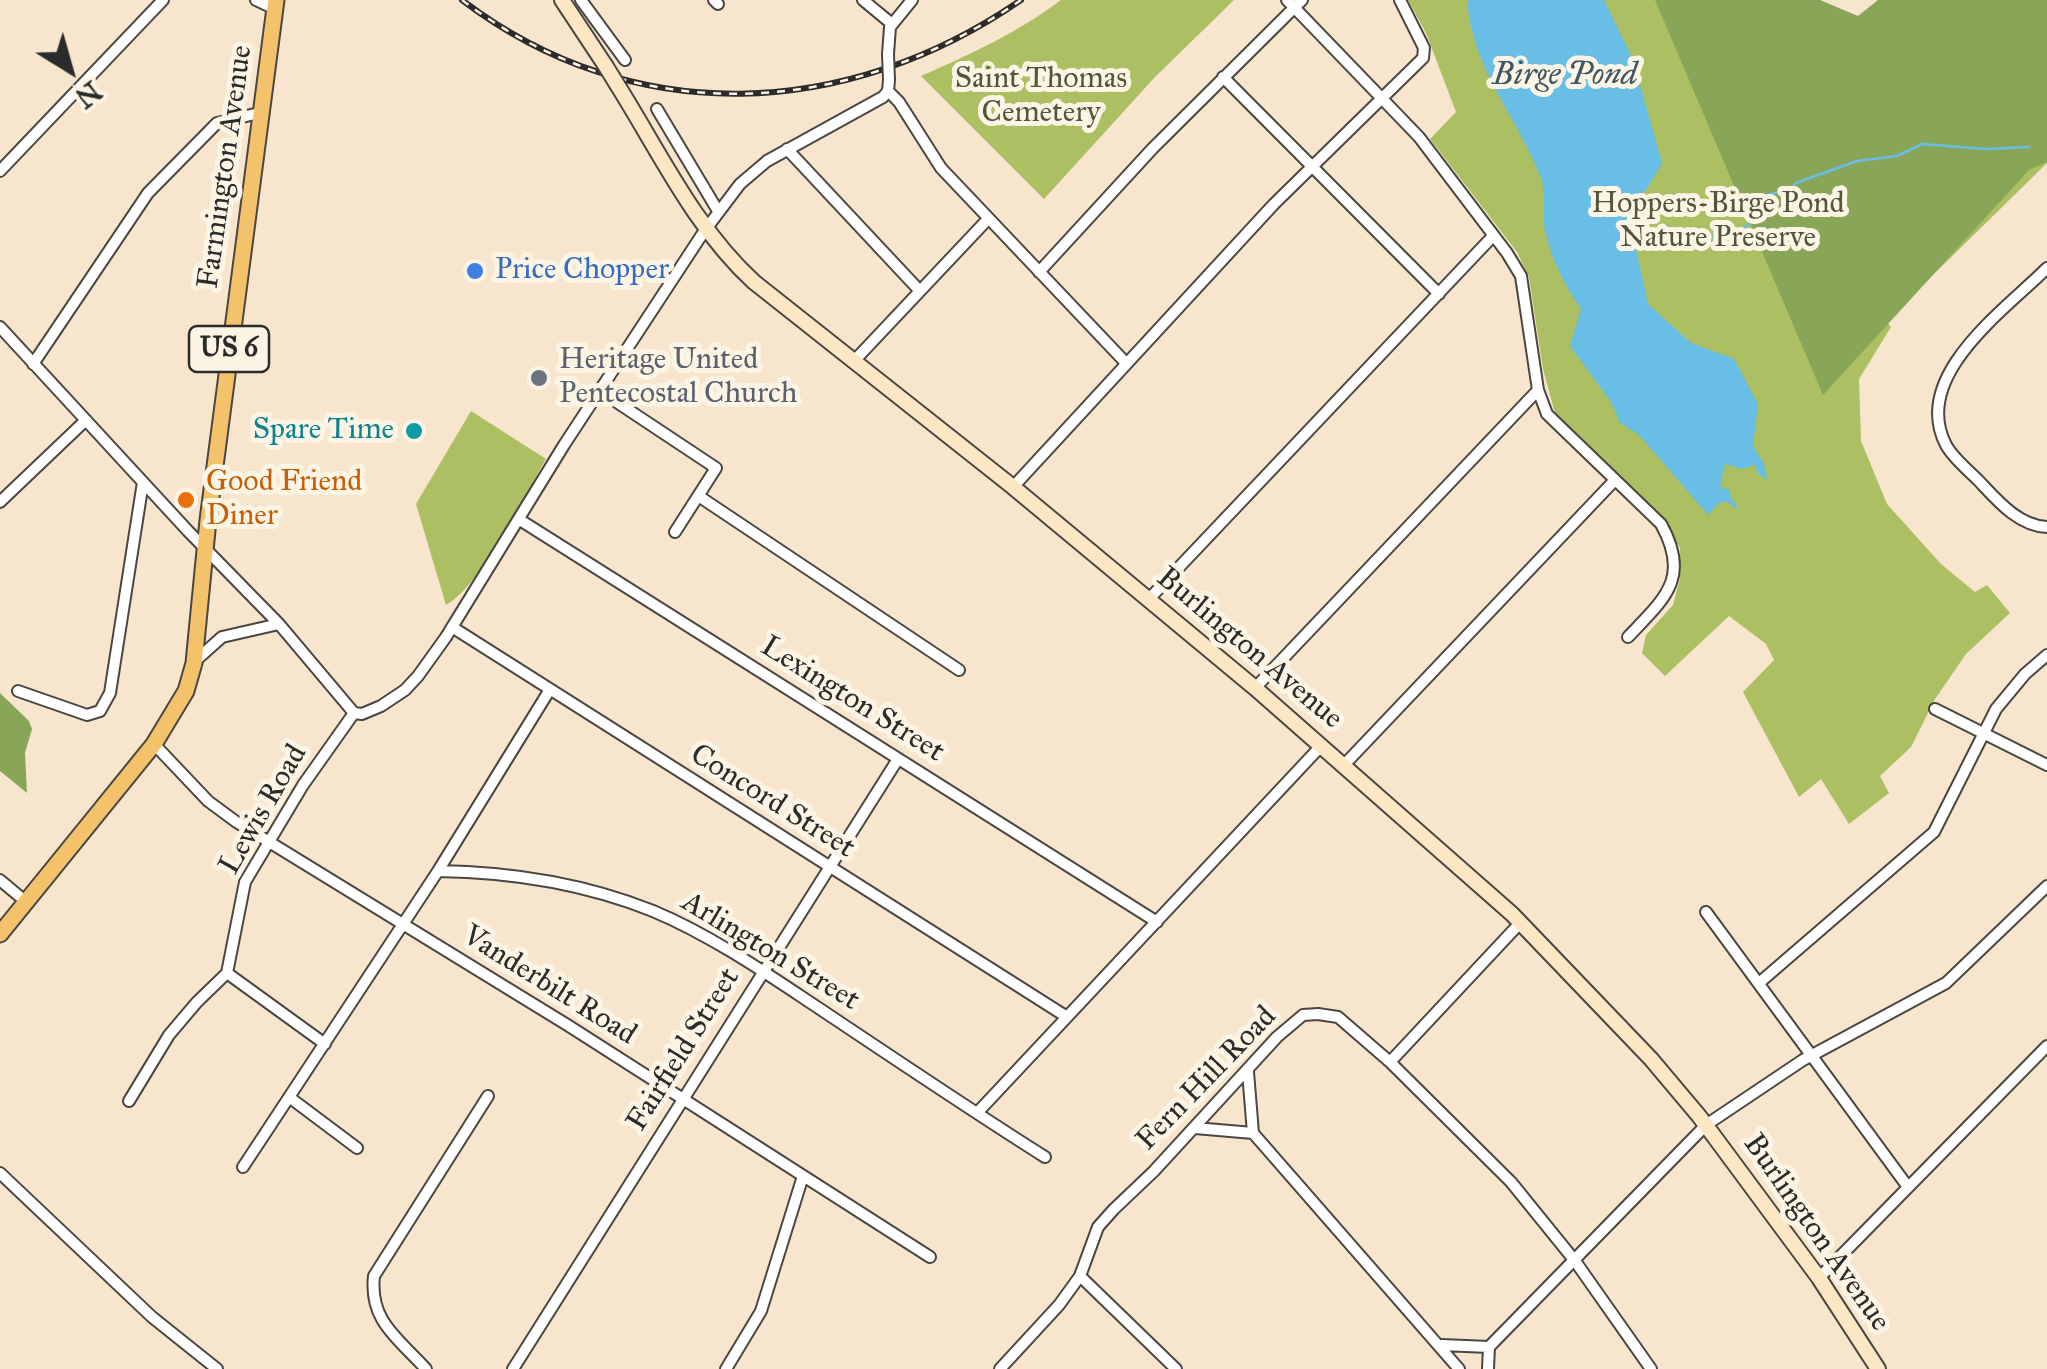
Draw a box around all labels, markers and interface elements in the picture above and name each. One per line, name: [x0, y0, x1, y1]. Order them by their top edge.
north arrow: [20, 20, 120, 120]
street label: Farmington Avenue: [191, 43, 261, 291]
water label: Birge Pond: [1492, 57, 1638, 95]
park label: Saint Thomas Cemetery: [955, 62, 1127, 132]
text: N: [68, 73, 108, 115]
park label: Hoppers-Birge Pond Nature Preserve: [1591, 187, 1845, 258]
place label: Price Chopper: [495, 253, 669, 289]
marker: Price Chopper: [464, 260, 486, 282]
road number: US 6: [189, 326, 269, 372]
place label: Heritage United Pentecostal Church: [559, 343, 797, 414]
marker: Heritage United Pentecostal Church: [528, 367, 550, 389]
place label: Spare Time: [253, 413, 394, 449]
marker: Spare Time: [403, 420, 425, 442]
place label: Good Friend Diner: [206, 465, 362, 536]
marker: Good Friend Diner: [175, 489, 197, 511]
street label: Burlington Avenue: [1148, 561, 1350, 737]
street label: Lexington Street: [754, 629, 950, 771]
street label: Concord Street: [683, 737, 861, 867]
street label: Lewis Road: [212, 739, 316, 881]
street label: Arlington Street: [675, 885, 865, 1019]
street label: Vanderbilt Road: [456, 918, 642, 1054]
street label: Fairfield Street: [620, 962, 748, 1138]
street label: Fern Hill Road: [1129, 1000, 1285, 1158]
street label: Burlington Avenue: [1735, 1128, 1897, 1338]

